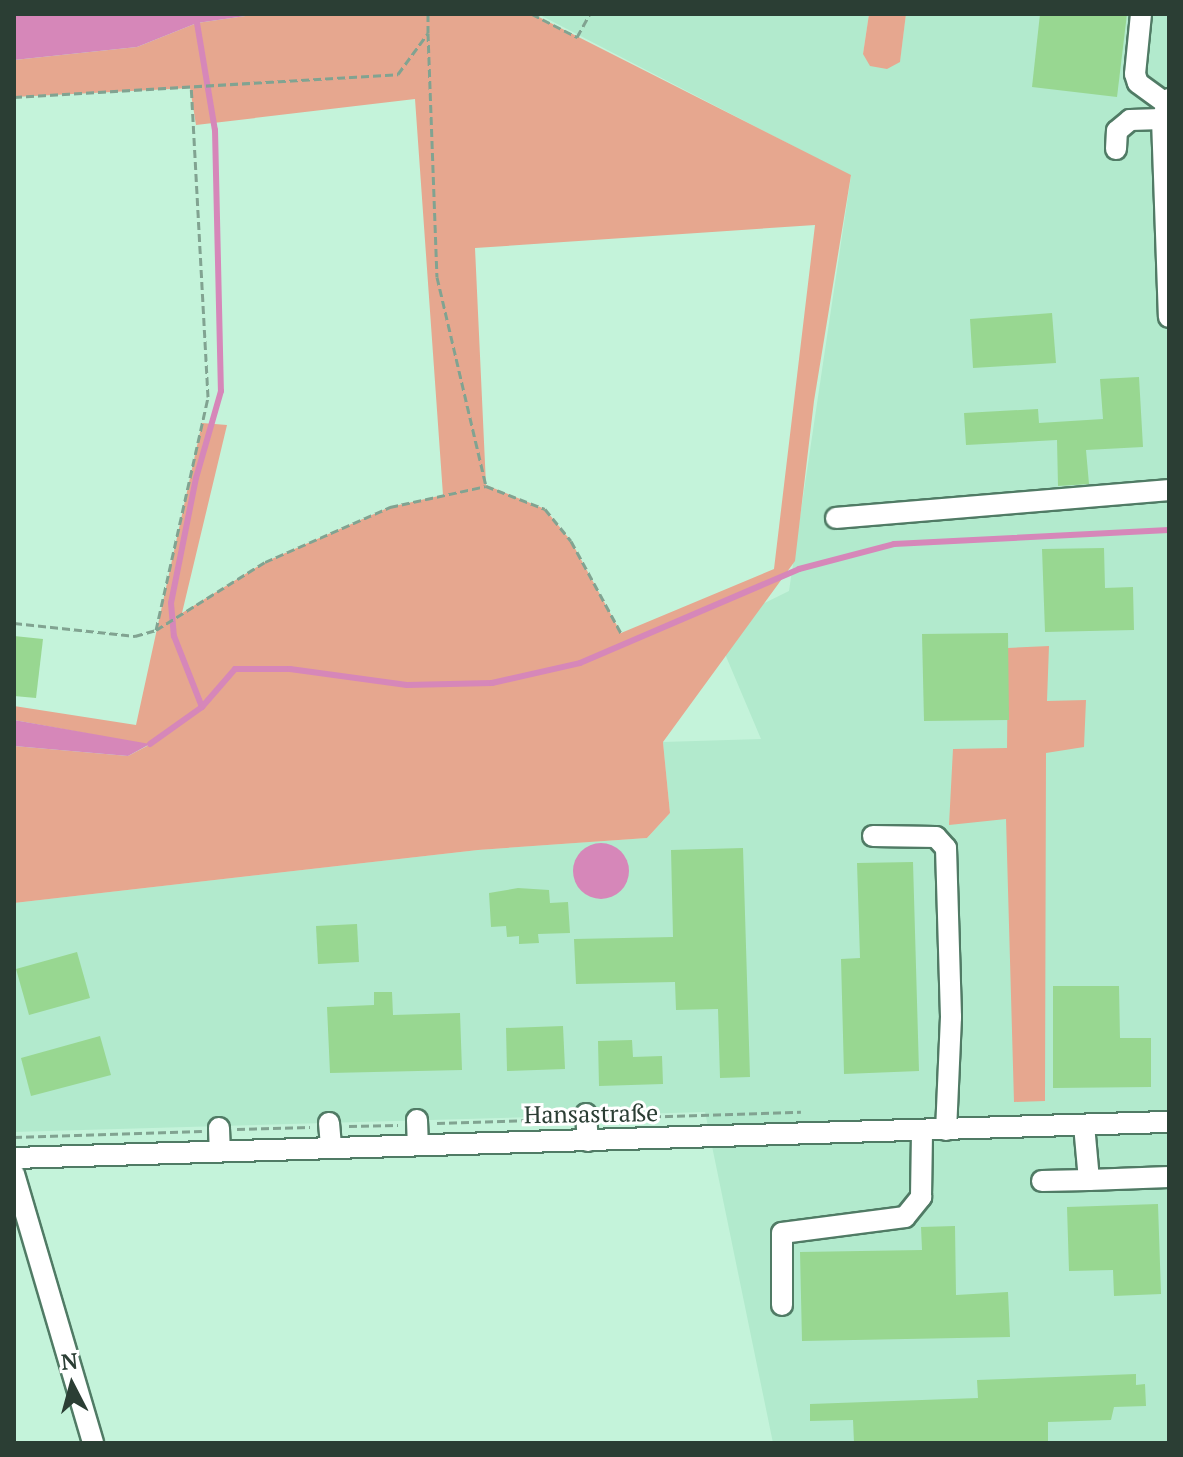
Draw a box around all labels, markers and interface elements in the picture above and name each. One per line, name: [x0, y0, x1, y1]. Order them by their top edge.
street label: Hansastraße: [524, 1098, 658, 1130]
north arrow: [32, 1345, 112, 1425]
text: N: [60, 1345, 79, 1376]

